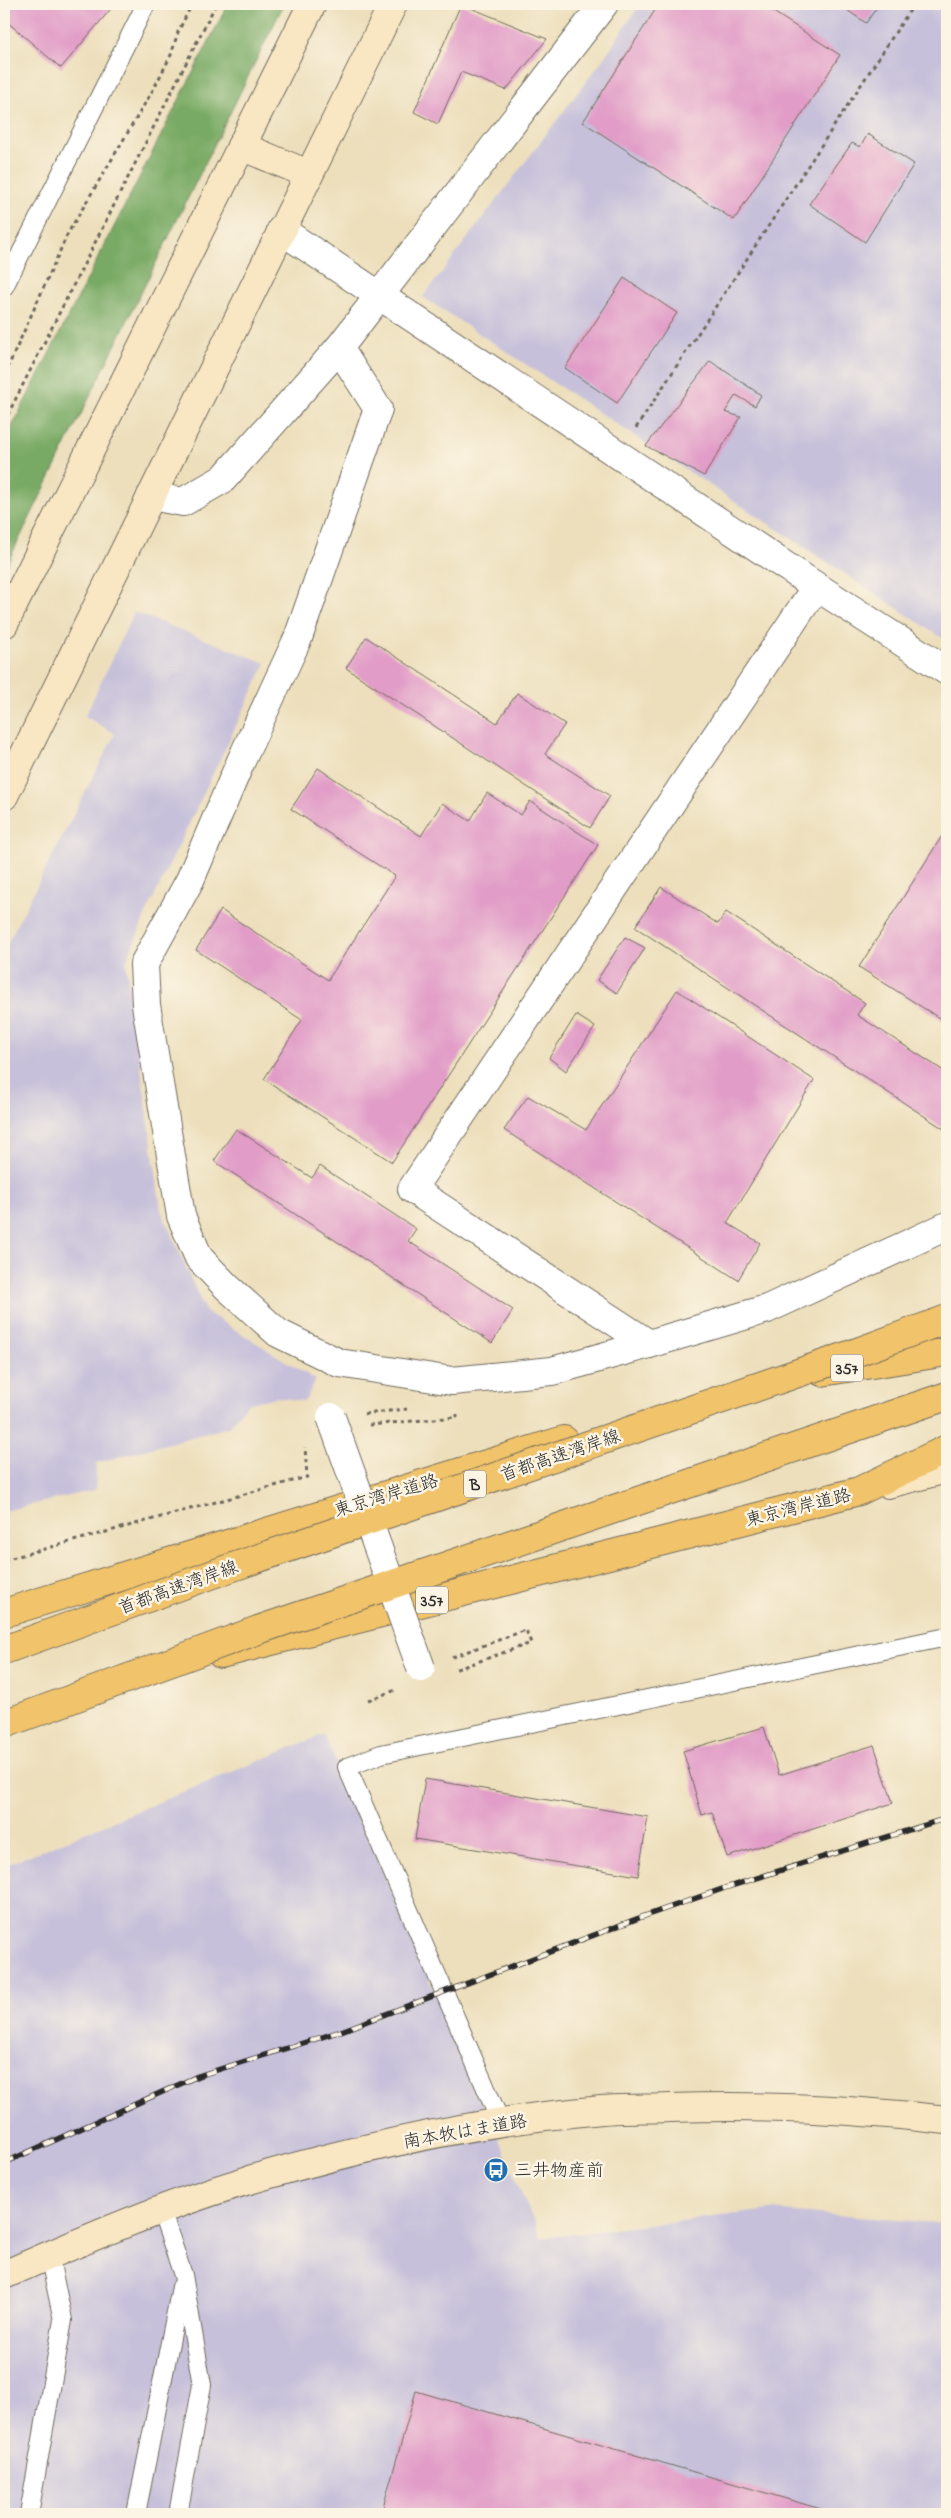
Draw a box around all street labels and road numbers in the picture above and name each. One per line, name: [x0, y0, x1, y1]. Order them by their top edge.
road number: 357: [831, 1355, 863, 1382]
street label: 首都高速湾岸線: [497, 1424, 624, 1490]
street label: 東京湾岸道路: [331, 1469, 442, 1525]
road number: B: [464, 1470, 486, 1498]
street label: 東京湾岸道路: [743, 1483, 854, 1535]
street label: 首都高速湾岸線: [115, 1555, 242, 1623]
road number: 357: [416, 1586, 448, 1614]
street label: 南本牧はま道路: [401, 2109, 530, 2157]

